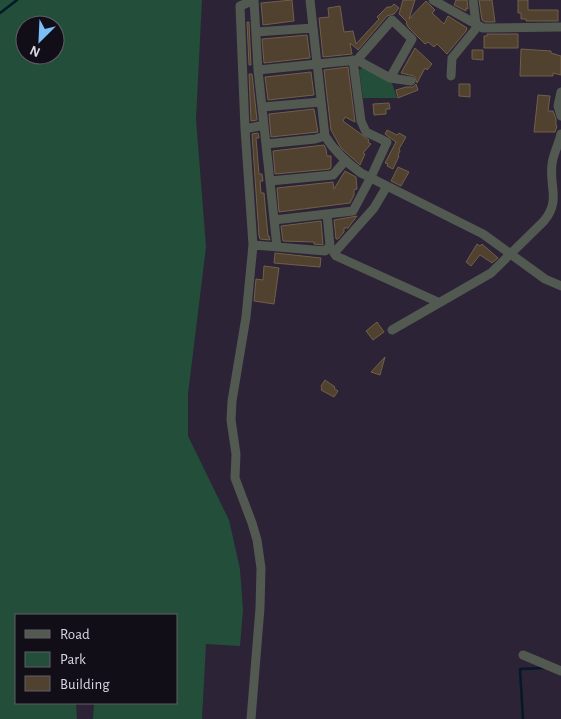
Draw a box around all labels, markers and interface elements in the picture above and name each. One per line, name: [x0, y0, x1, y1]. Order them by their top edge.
north arrow: [15, 15, 65, 65]
text: N: [28, 43, 42, 59]
legend: [15, 614, 178, 704]
text: Road: [60, 627, 90, 642]
text: Park: [60, 652, 86, 667]
text: Building: [60, 677, 110, 692]

